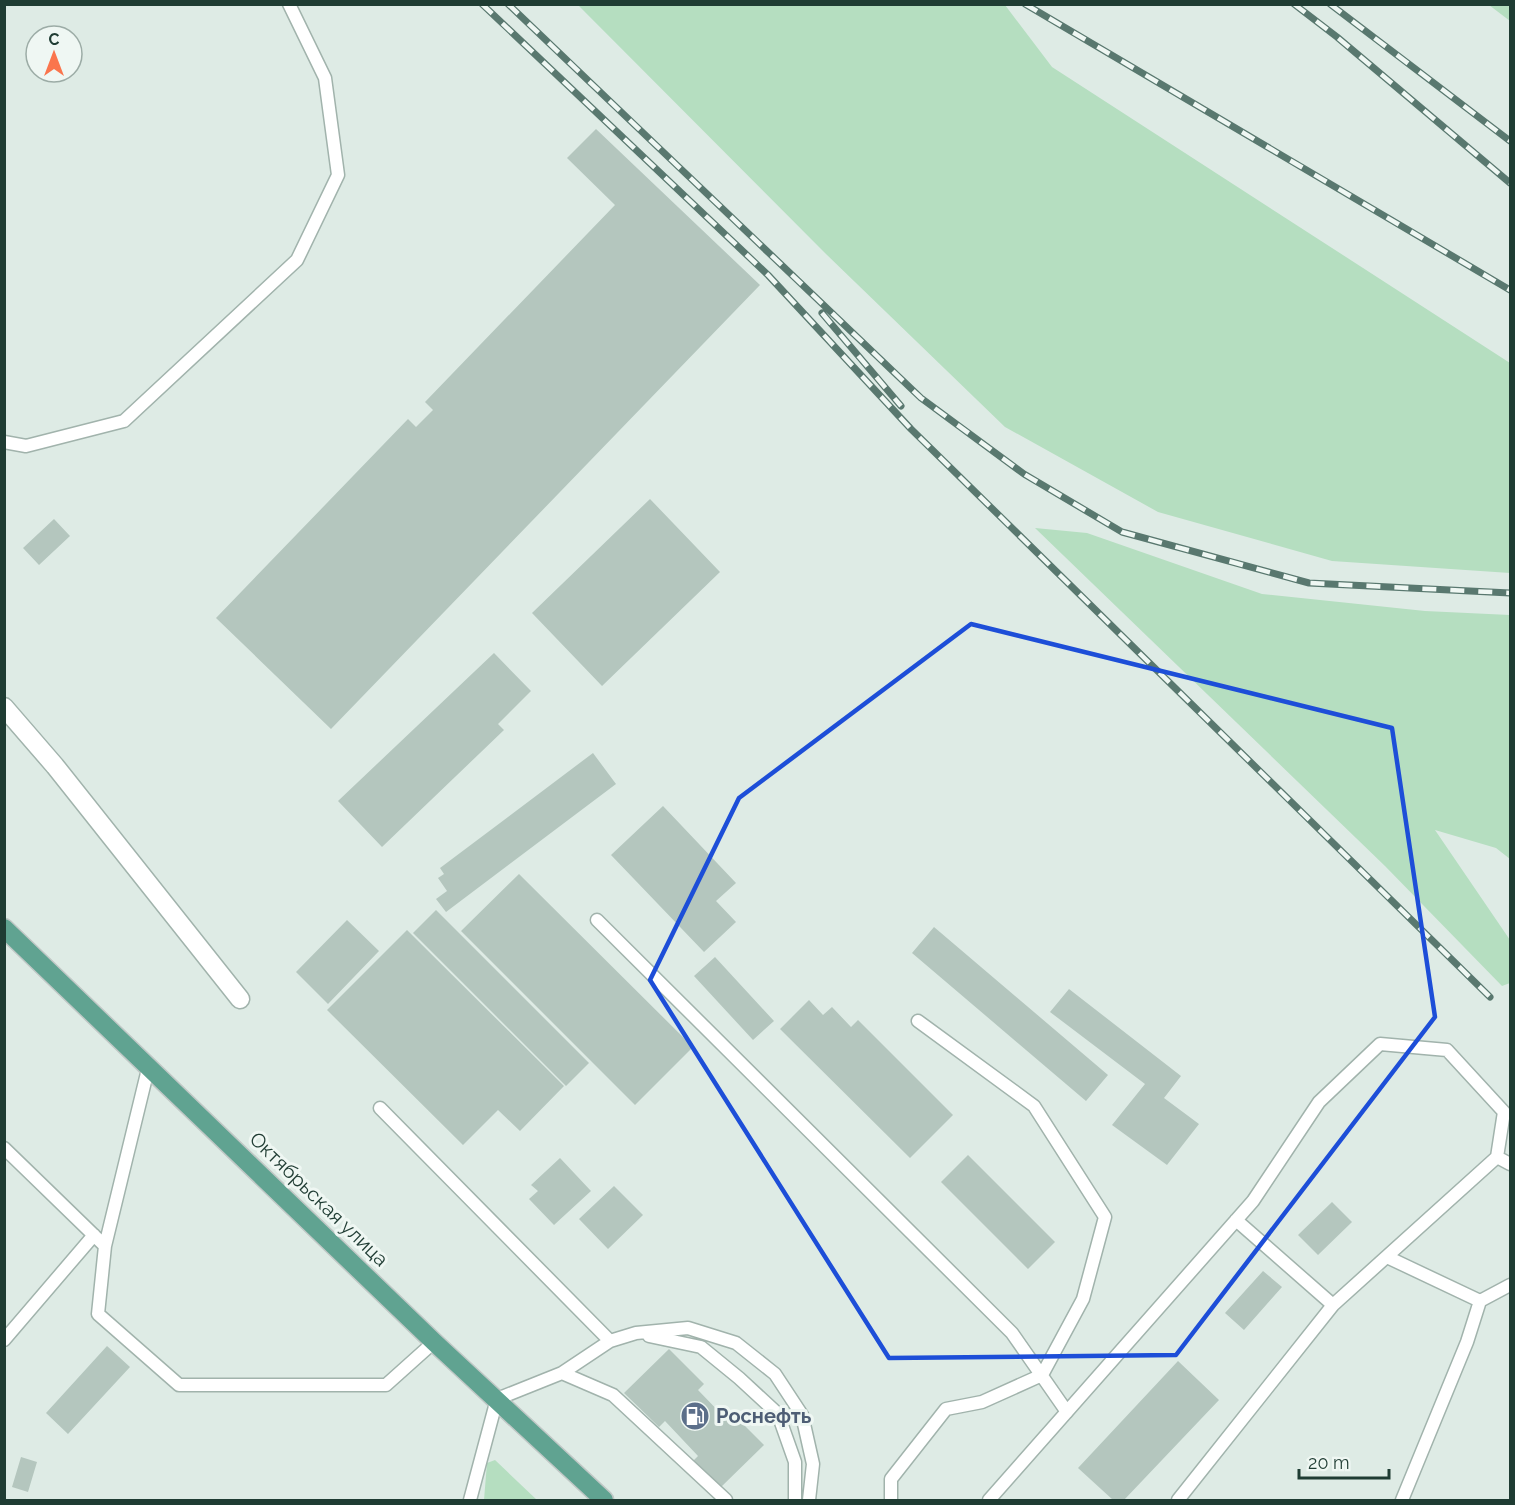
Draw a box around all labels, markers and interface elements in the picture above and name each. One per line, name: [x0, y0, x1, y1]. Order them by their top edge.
north arrow: [24, 24, 84, 84]
text: С: [49, 30, 60, 49]
street label: Октябрьская улица: [245, 1127, 393, 1271]
fuel station icon: Роснефть: [679, 1400, 711, 1432]
place label: Роснефть: [716, 1404, 812, 1428]
scale bar: [1299, 1442, 1389, 1480]
text: 20 m: [1308, 1452, 1350, 1473]

